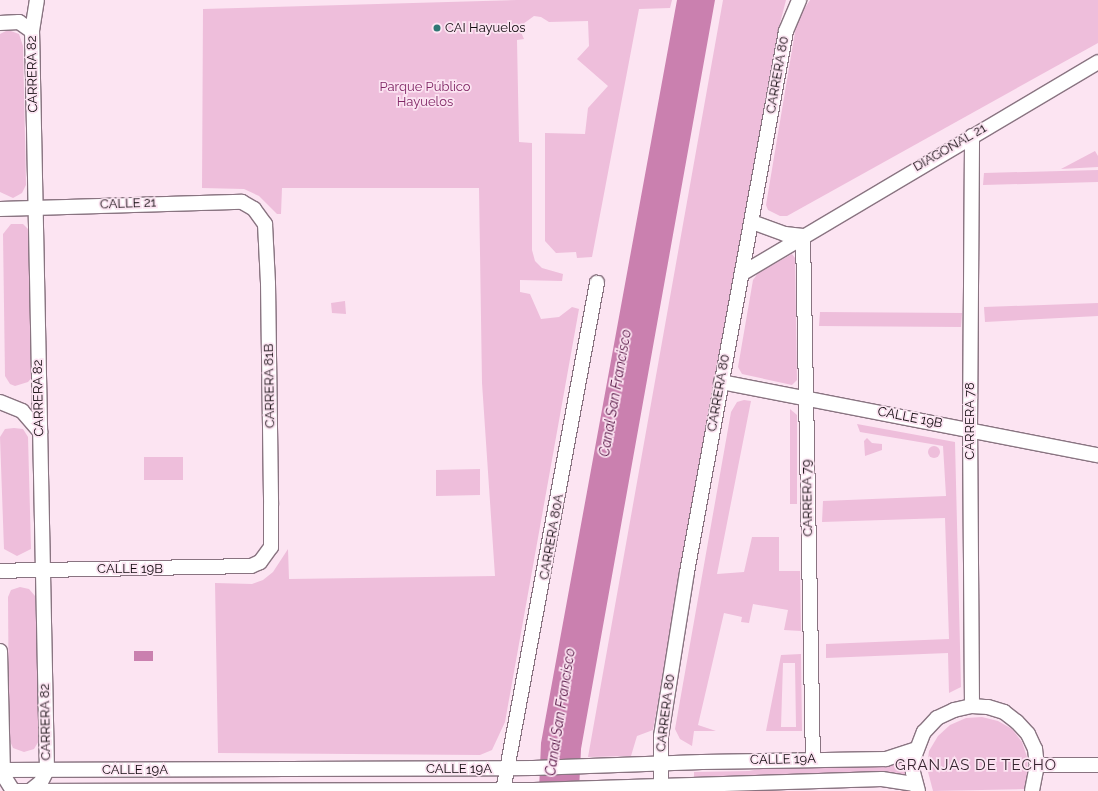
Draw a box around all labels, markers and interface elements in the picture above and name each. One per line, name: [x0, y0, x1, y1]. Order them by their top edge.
place label: CAI Hayuelos: [445, 20, 525, 36]
marker: CAI Hayuelos: [432, 23, 442, 33]
street label: CARRERA 82: [25, 35, 41, 113]
street label: CARRERA 80: [763, 35, 793, 115]
park label: Parque Público Hayuelos: [379, 80, 471, 111]
street label: DIAGONAL 21: [911, 121, 989, 175]
street label: CALLE 21: [100, 195, 156, 213]
water label: Canal San Francisco: [595, 328, 635, 458]
street label: CARRERA 81B: [261, 343, 279, 429]
street label: CARRERA 80: [704, 353, 734, 433]
street label: CARRERA 82: [31, 359, 47, 437]
street label: CARRERA 78: [962, 382, 978, 460]
street label: CALLE 19B: [876, 404, 944, 432]
street label: CARRERA 79: [800, 459, 816, 537]
street label: CARRERA 80A: [537, 493, 567, 581]
street label: CALLE 19B: [97, 561, 163, 577]
water label: Canal San Francisco: [542, 647, 578, 777]
street label: CARRERA 80: [653, 673, 679, 753]
street label: CARRERA 82: [38, 683, 54, 761]
street label: CALLE 19A: [750, 752, 816, 768]
district label: GRANJAS DE TECHO: [895, 757, 1057, 775]
street label: CALLE 19A: [426, 761, 492, 777]
street label: CALLE 19A: [102, 762, 168, 778]

